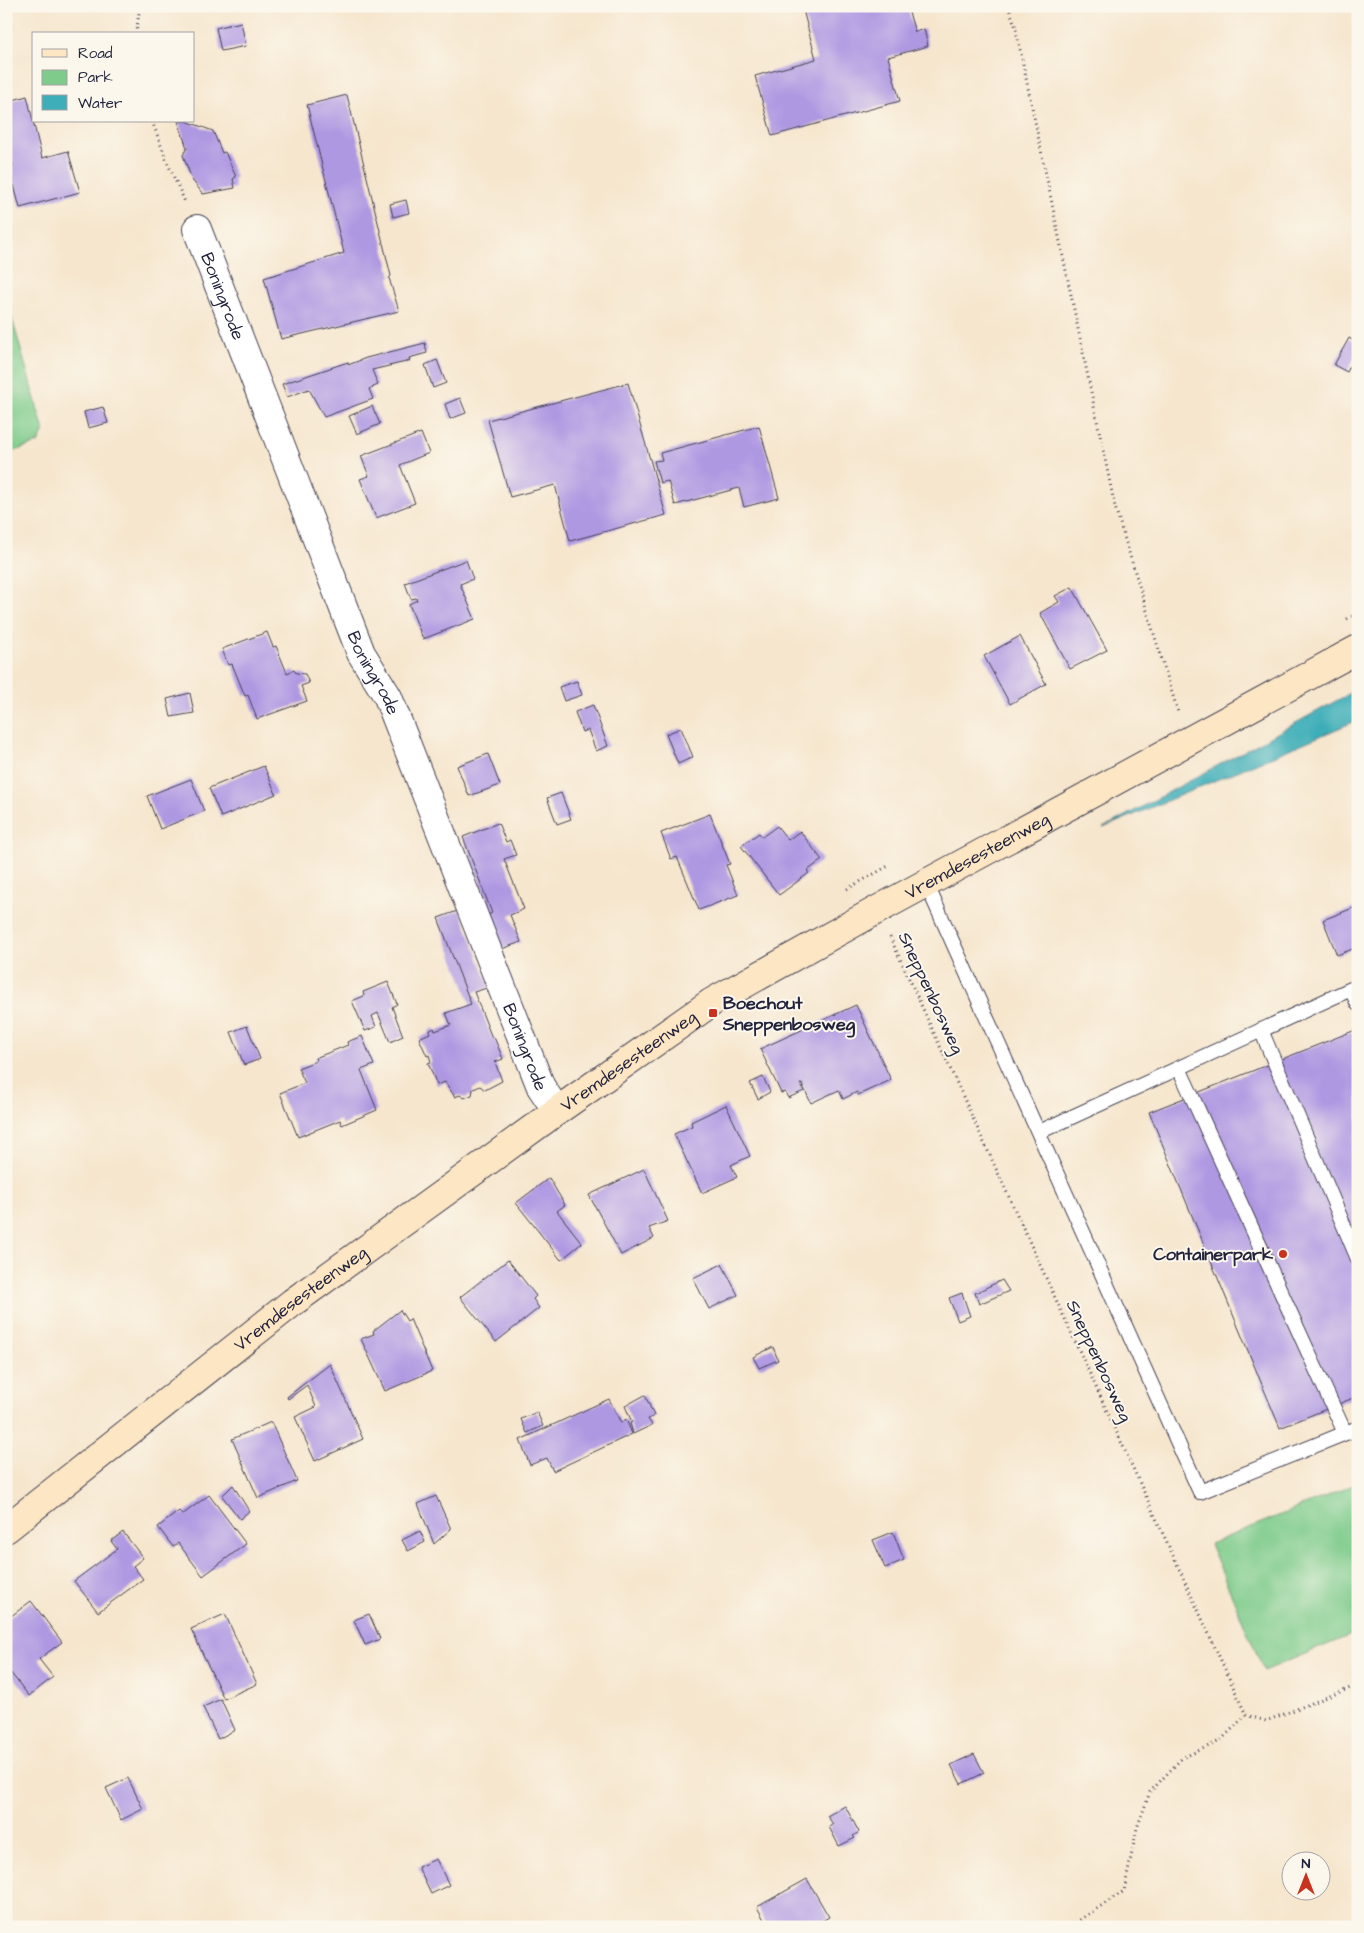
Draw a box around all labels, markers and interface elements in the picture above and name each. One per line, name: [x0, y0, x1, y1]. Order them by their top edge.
legend: [32, 32, 195, 122]
text: Road: [78, 43, 113, 64]
text: Park: [78, 67, 113, 88]
text: Water: [78, 93, 122, 114]
street label: Boningrode: [195, 249, 251, 344]
street label: Boningrode: [341, 627, 406, 718]
street label: Vremdesesteenweg: [900, 806, 1054, 905]
street label: Sneppenbosweg: [891, 928, 970, 1058]
place label: Boechout Sneppenbosweg: [722, 991, 856, 1038]
street label: Boningrode: [497, 999, 554, 1094]
street label: Vremdesesteenweg: [555, 1004, 702, 1117]
marker: Boechout Sneppenbosweg: [707, 1007, 719, 1019]
street label: Vremdesesteenweg: [228, 1240, 373, 1357]
place label: Containerpark: [1153, 1242, 1274, 1267]
marker: Containerpark: [1277, 1248, 1289, 1260]
street label: Sneppenbosweg: [1059, 1296, 1138, 1426]
north arrow: [1282, 1850, 1332, 1900]
text: N: [1302, 1854, 1311, 1874]

